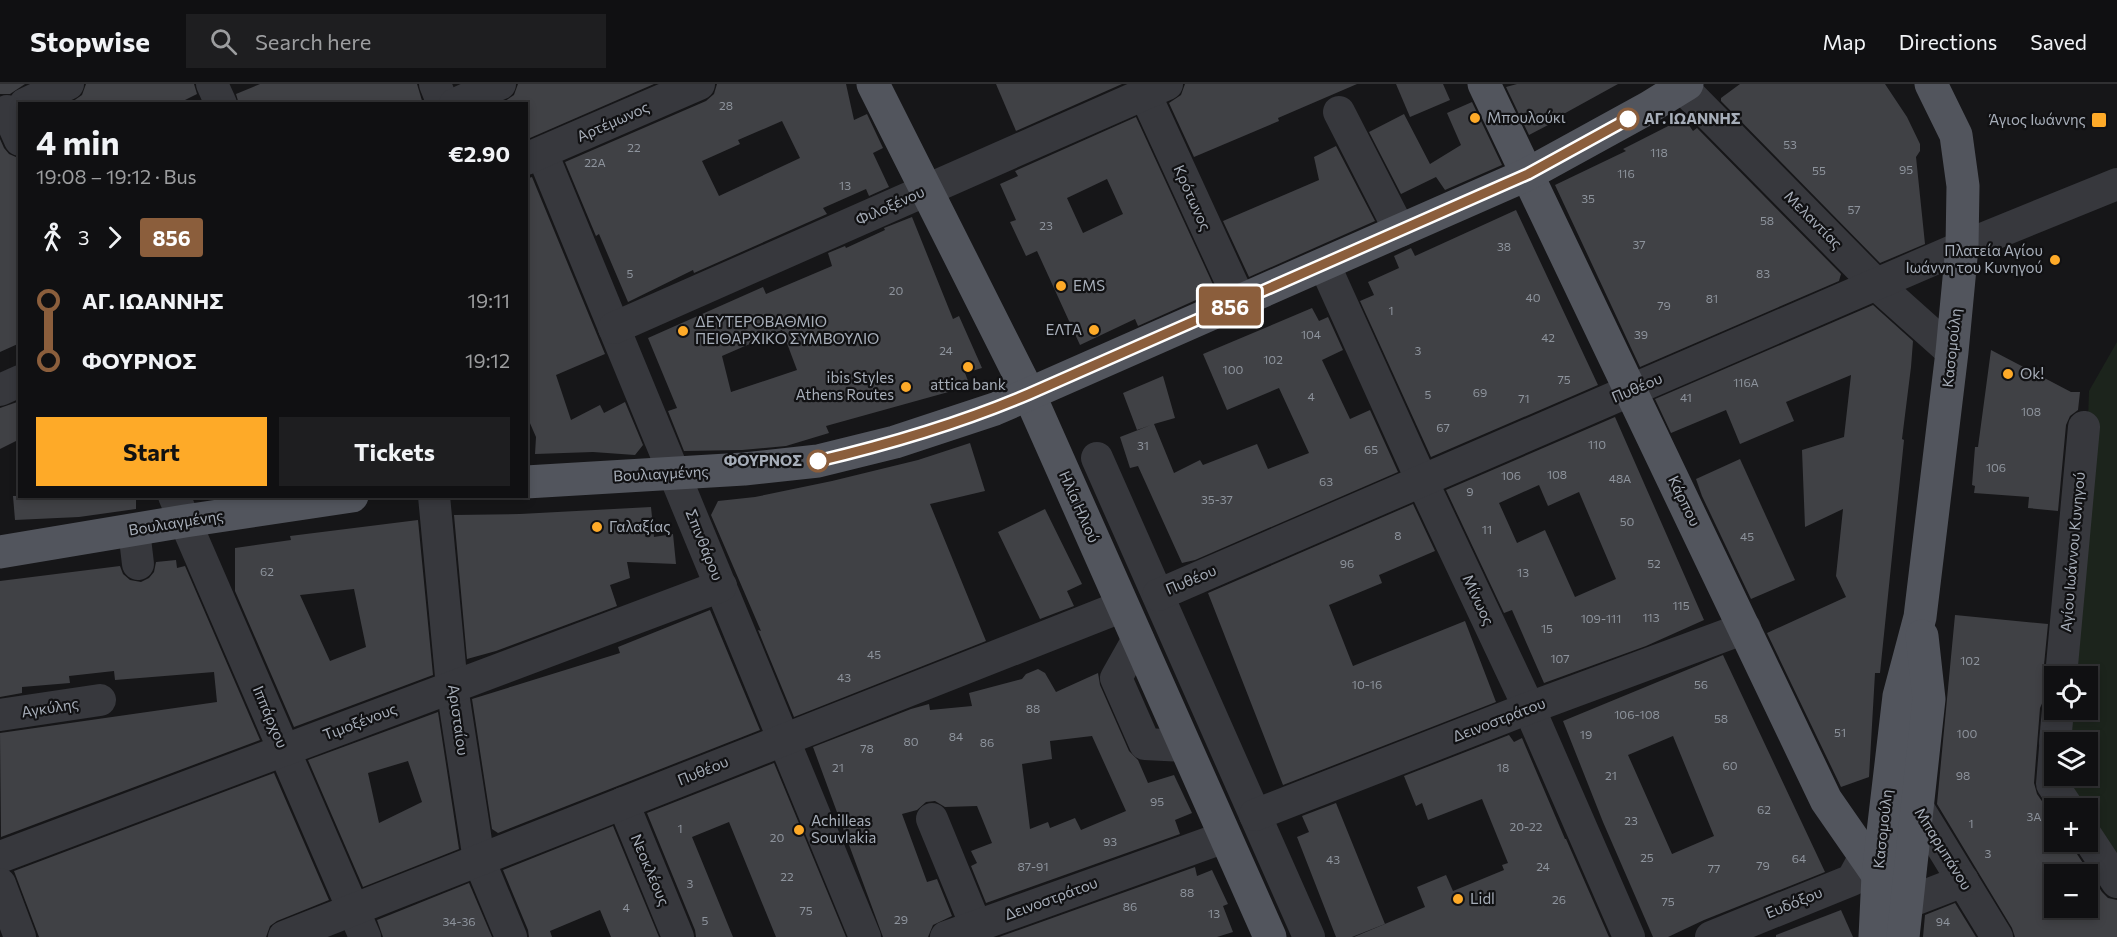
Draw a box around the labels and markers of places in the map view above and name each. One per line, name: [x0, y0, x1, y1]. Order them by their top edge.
place label: Μπουλούκι: [1487, 108, 1566, 126]
marker: ΑΓ. ΙΩΑΝΝΗΣ: [1617, 108, 1639, 130]
place label: ΑΓ. ΙΩΑΝΝΗΣ: [1644, 109, 1741, 127]
place label: Άγιος Ιωάννης: [1988, 110, 2086, 128]
marker: Μπουλούκι: [1468, 111, 1482, 125]
marker: Άγιος Ιωάννης: [2090, 111, 2108, 129]
place label: Πλατεία Αγίου Ιωάννη του Κυνηγού: [1905, 241, 2043, 276]
marker: Πλατεία Αγίου Ιωάννη του Κυνηγού: [2048, 253, 2062, 267]
place label: EMS: [1073, 276, 1105, 294]
marker: EMS: [1054, 279, 1068, 293]
place label: ΔΕΥΤΕΡΟΒΑΘΜΙΟ ΠΕΙΘΑΡΧΙΚΟ ΣΥΜΒΟΥΛΙΟ: [695, 312, 879, 347]
place label: ΕΛΤΑ: [1045, 320, 1082, 338]
marker: ΕΛΤΑ: [1087, 323, 1101, 337]
marker: ΔΕΥΤΕΡΟΒΑΘΜΙΟ ΠΕΙΘΑΡΧΙΚΟ ΣΥΜΒΟΥΛΙΟ: [676, 324, 690, 338]
marker: attica bank: [961, 360, 975, 374]
place label: Ok!: [2020, 364, 2044, 382]
marker: Ok!: [2001, 367, 2015, 381]
place label: ibis Styles Athens Routes: [796, 368, 894, 403]
place label: attica bank: [930, 375, 1006, 393]
marker: ibis Styles Athens Routes: [899, 380, 913, 394]
marker: ΦΟΥΡΝΟΣ: [807, 450, 829, 472]
place label: ΦΟΥΡΝΟΣ: [724, 451, 802, 469]
place label: Γαλαξίας: [609, 517, 671, 535]
marker: Γαλαξίας: [590, 520, 604, 534]
place label: Achilleas Souvlakia: [811, 811, 876, 846]
marker: Achilleas Souvlakia: [792, 823, 806, 837]
place label: Lidl: [1470, 889, 1495, 907]
marker: Lidl: [1451, 892, 1465, 906]

